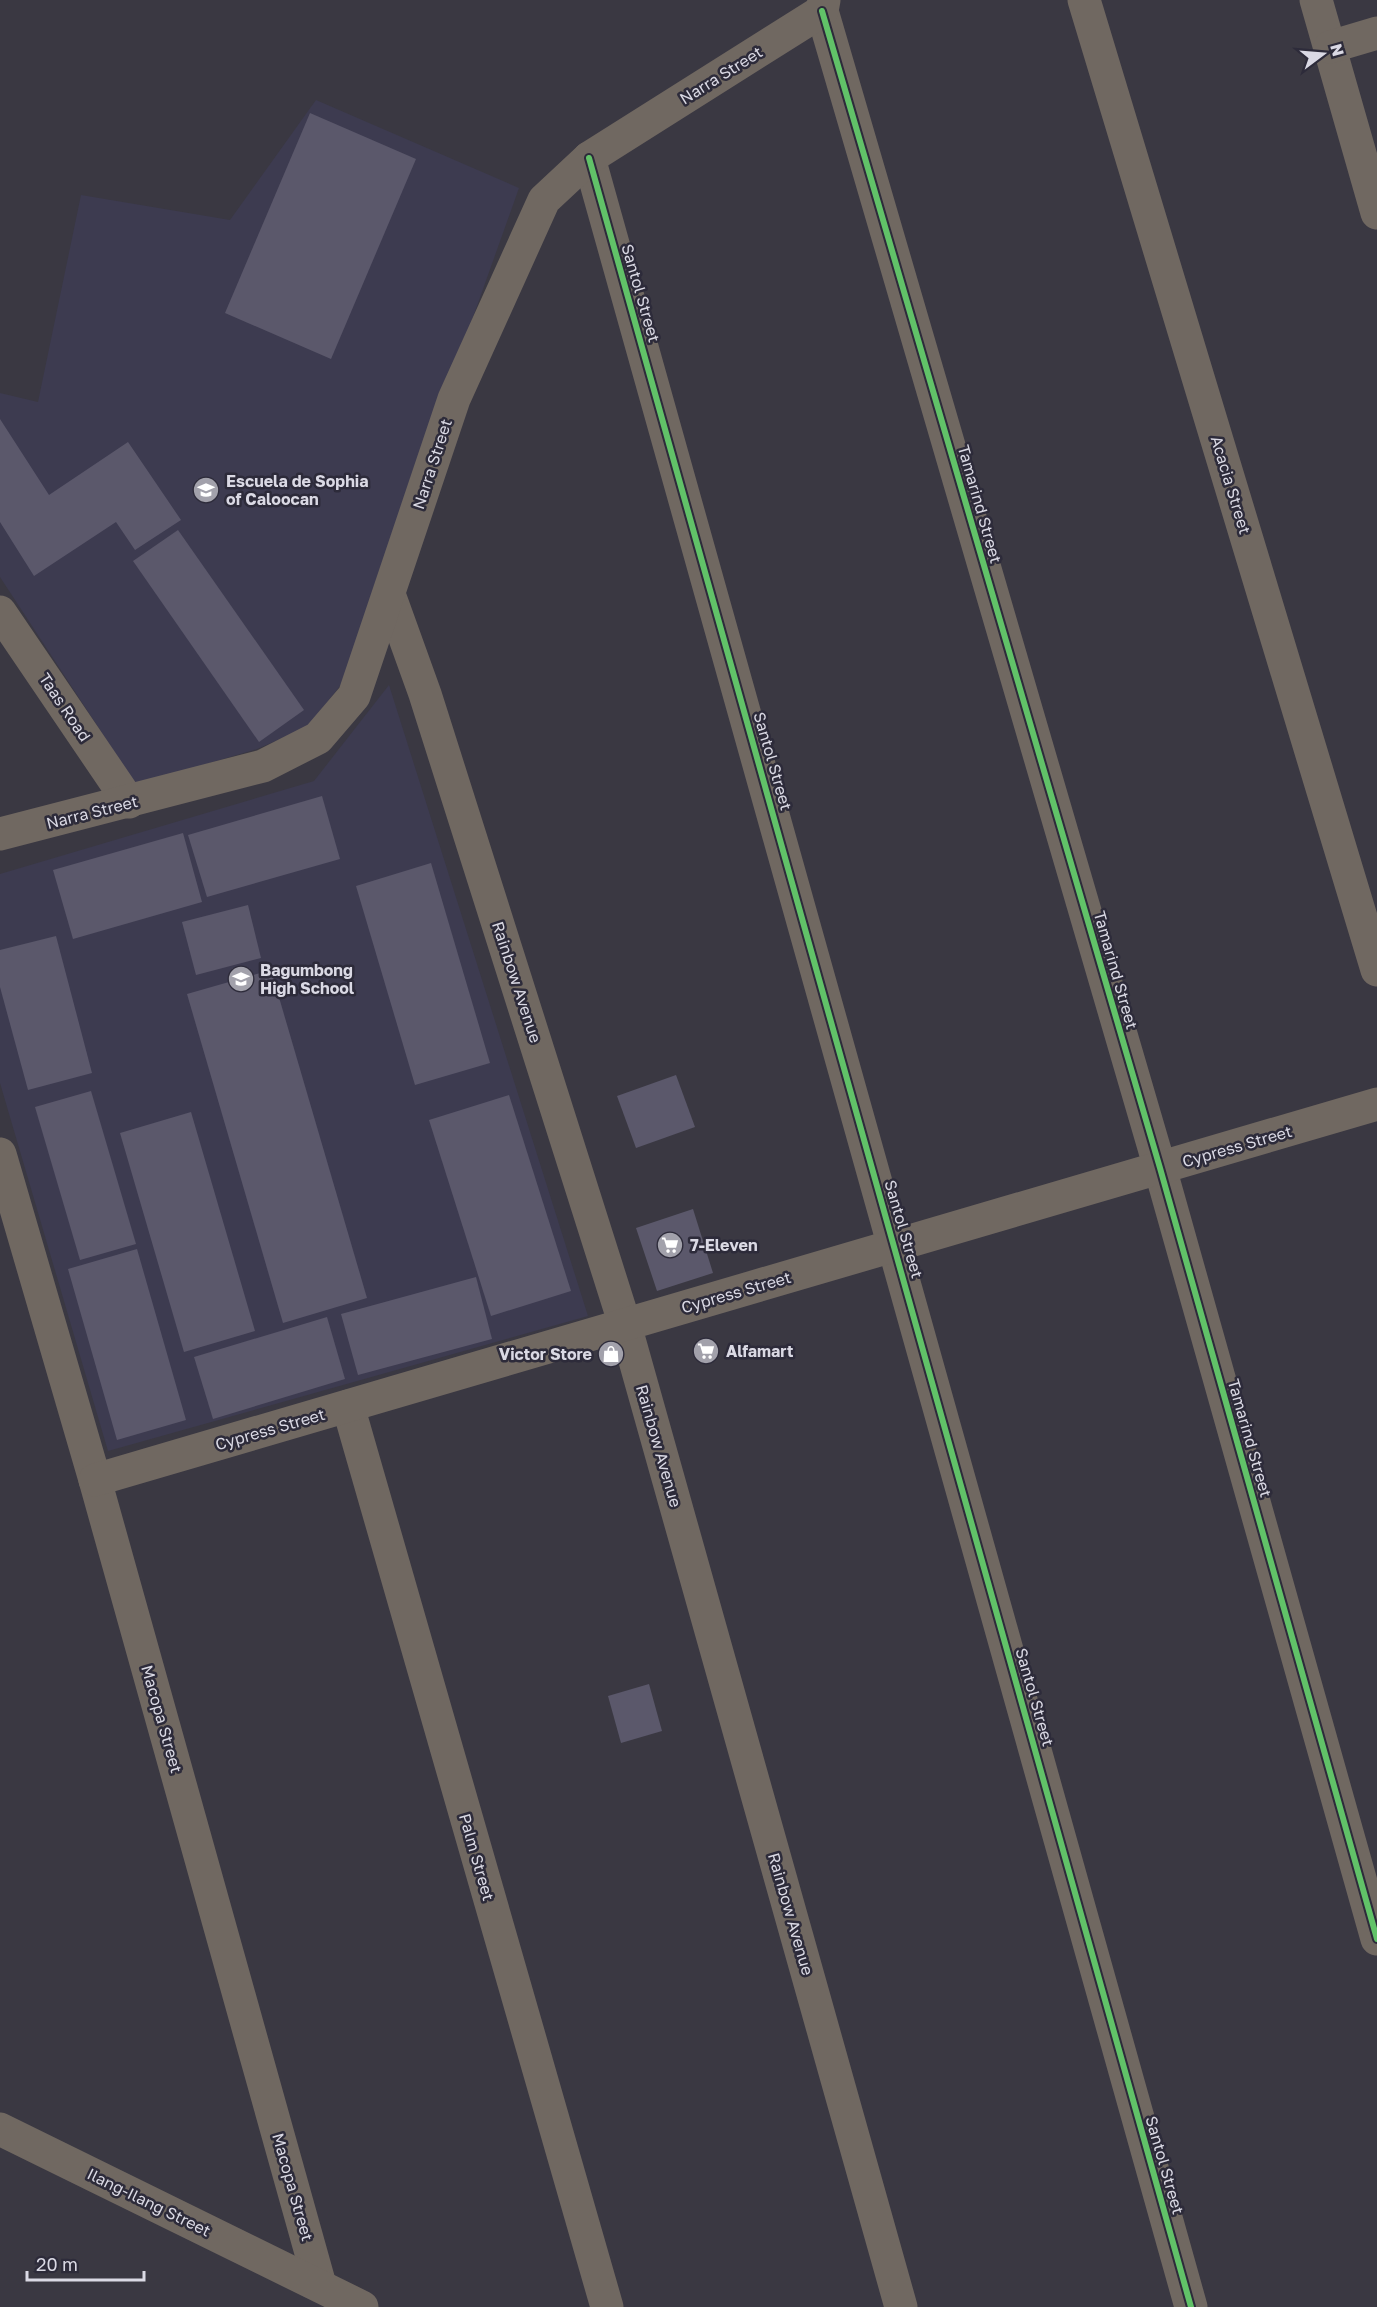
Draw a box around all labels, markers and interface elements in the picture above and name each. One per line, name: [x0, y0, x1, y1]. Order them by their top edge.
north arrow: [1293, 24, 1353, 84]
text: N: [1326, 41, 1349, 58]
street label: Narra Street: [676, 42, 766, 108]
street label: Santol Street: [617, 241, 665, 345]
street label: Narra Street: [408, 416, 456, 512]
street label: Acacia Street: [1207, 433, 1255, 537]
street label: Tamarind Street: [954, 442, 1006, 566]
place label: Escuela de Sophia of Caloocan: [226, 471, 369, 509]
school or university icon: Escuela de Sophia of Caloocan: [191, 475, 221, 505]
street label: Taas Road: [35, 669, 95, 745]
street label: Santol Street: [749, 709, 797, 813]
street label: Narra Street: [44, 791, 140, 833]
street label: Tamarind Street: [1090, 908, 1142, 1032]
street label: Rainbow Avenue: [488, 919, 546, 1045]
place label: Bagumbong High School: [260, 960, 355, 998]
school or university icon: Bagumbong High School: [226, 964, 256, 994]
street label: Cypress Street: [1180, 1121, 1294, 1171]
street label: Santol Street: [880, 1177, 928, 1281]
supermarket icon: 7-Eleven: [655, 1230, 685, 1260]
place label: 7-Eleven: [690, 1235, 758, 1255]
street label: Cypress Street: [679, 1267, 793, 1317]
supermarket icon: Alfamart: [691, 1336, 721, 1366]
shop icon: Victor Store: [596, 1339, 626, 1369]
place label: Alfamart: [726, 1341, 793, 1361]
place label: Victor Store: [499, 1344, 592, 1364]
street label: Tamarind Street: [1224, 1376, 1276, 1500]
street label: Rainbow Avenue: [632, 1382, 686, 1510]
street label: Cypress Street: [213, 1404, 327, 1454]
street label: Santol Street: [1011, 1645, 1059, 1749]
street label: Macopa Street: [137, 1663, 187, 1775]
street label: Palm Street: [455, 1811, 499, 1903]
street label: Rainbow Avenue: [764, 1850, 818, 1978]
street label: Santol Street: [1141, 2113, 1189, 2217]
street label: Macopa Street: [268, 2131, 318, 2243]
street label: Ilang-Ilang Street: [84, 2163, 214, 2241]
scale bar: [27, 2244, 144, 2282]
text: 20 m: [36, 2253, 78, 2275]

